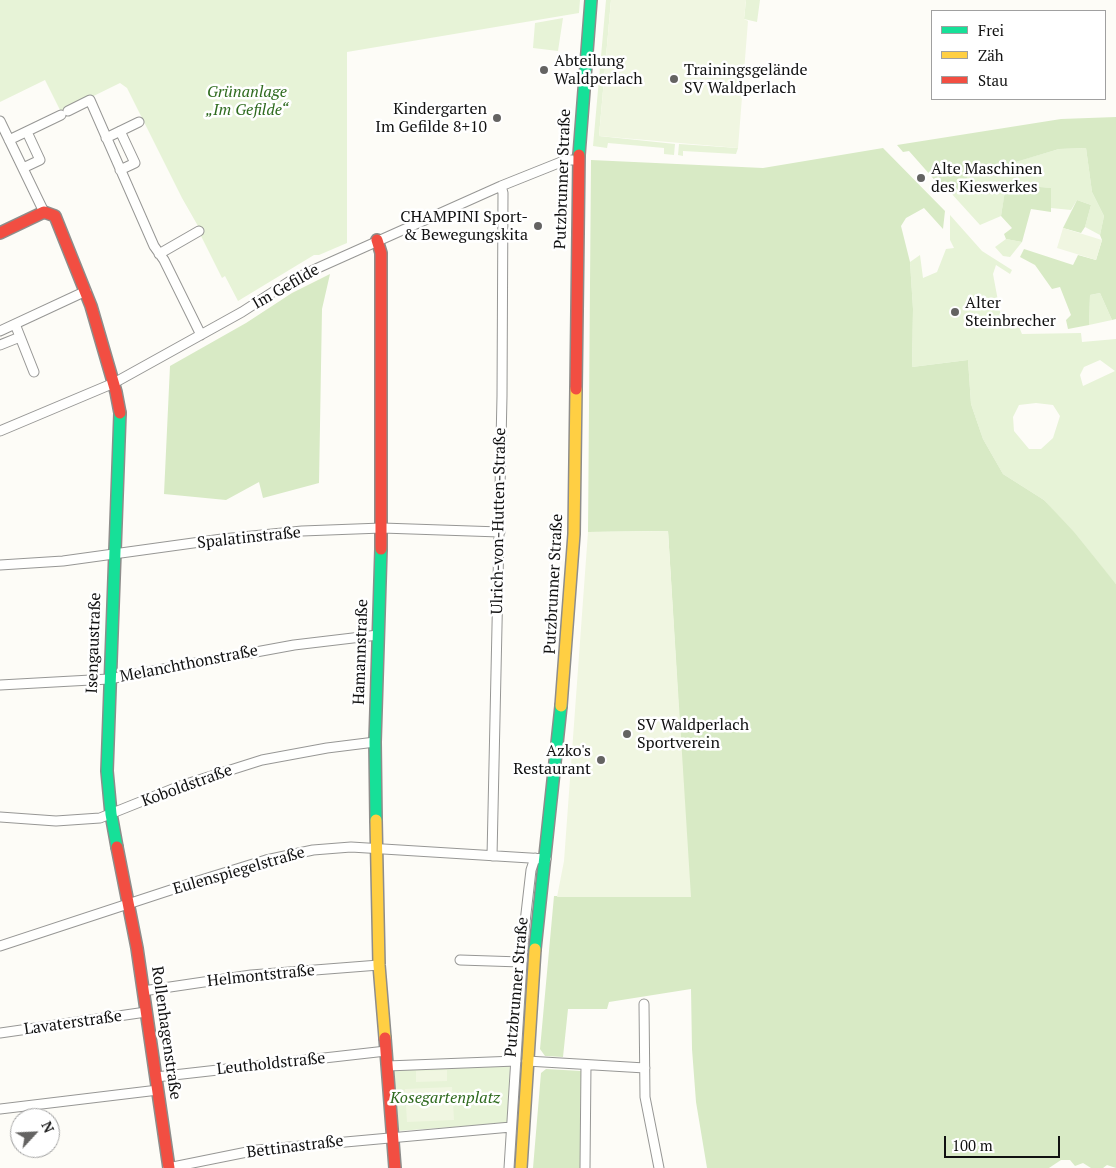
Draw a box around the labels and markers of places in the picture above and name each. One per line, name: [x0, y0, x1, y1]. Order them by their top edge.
place label: Abteilung Waldperlach: [554, 51, 643, 89]
place label: Trainingsgelände SV Waldperlach: [684, 60, 807, 98]
marker: Abteilung Waldperlach: [538, 64, 550, 76]
marker: Trainingsgelände SV Waldperlach: [668, 73, 680, 85]
place label: Kindergarten Im Gefilde 8+10: [375, 99, 487, 137]
marker: Kindergarten Im Gefilde 8+10: [491, 112, 503, 124]
place label: Alte Maschinen des Kieswerkes: [931, 159, 1042, 197]
marker: Alte Maschinen des Kieswerkes: [915, 172, 927, 184]
place label: CHAMPINI Sport- & Bewegungskita: [400, 207, 528, 245]
marker: CHAMPINI Sport- & Bewegungskita: [532, 220, 544, 232]
place label: Alter Steinbrecher: [965, 293, 1056, 331]
marker: Alter Steinbrecher: [949, 306, 961, 318]
place label: SV Waldperlach Sportverein: [637, 715, 749, 753]
marker: SV Waldperlach Sportverein: [621, 728, 633, 740]
place label: Azko's Restaurant: [513, 741, 591, 779]
marker: Azko's Restaurant: [595, 754, 607, 766]

